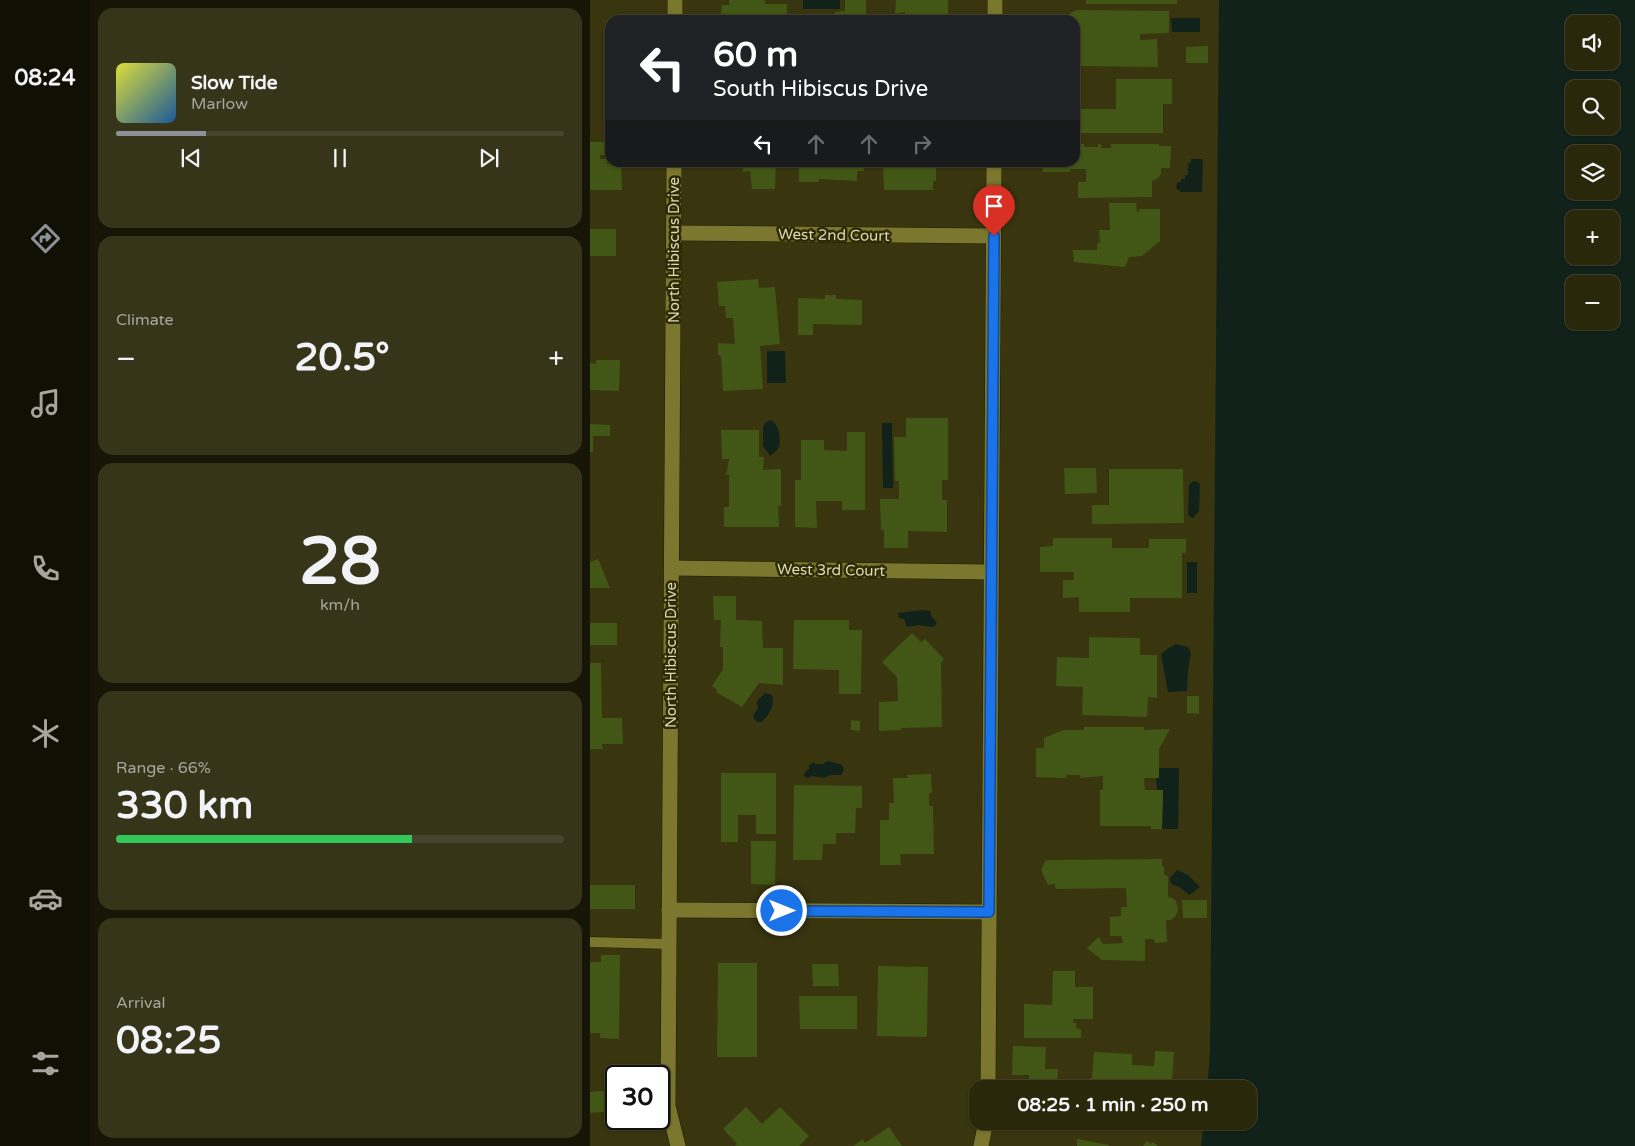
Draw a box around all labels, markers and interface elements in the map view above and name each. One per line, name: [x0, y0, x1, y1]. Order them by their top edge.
map controls: [1565, 15, 1620, 330]
button: sound: [1565, 15, 1620, 70]
text: 60 m: [713, 34, 798, 76]
icon: left: [630, 35, 695, 100]
text: 08:24: [15, 65, 75, 91]
text: Slow Tide: [191, 72, 278, 94]
text: South Hibiscus Drive: [713, 76, 928, 102]
button: search: [1565, 80, 1620, 135]
text: Marlow: [191, 94, 248, 114]
icon: left: [749, 130, 777, 158]
icon: ahead: [802, 130, 830, 158]
icon: ahead: [855, 130, 883, 158]
icon: right: [908, 130, 936, 158]
icon: previous: [177, 144, 205, 172]
icon: pause: [326, 144, 354, 172]
icon: next: [475, 144, 503, 172]
button: layers: [1565, 145, 1620, 200]
street label: North Hibiscus Drive: [665, 177, 683, 323]
pin: [973, 185, 1015, 236]
icon: arrive: [980, 192, 1008, 220]
button: +: [1565, 210, 1620, 265]
icon: directions: [28, 221, 63, 256]
street label: West 2nd Court: [778, 225, 890, 245]
button: −: [1565, 275, 1620, 330]
text: Climate: [116, 310, 174, 330]
text: 20.5°: [295, 335, 390, 381]
text: −: [116, 342, 136, 376]
text: +: [548, 342, 564, 376]
icon: music: [28, 386, 63, 421]
text: 28: [299, 523, 381, 602]
icon: phone: [28, 551, 63, 586]
street label: West 3rd Court: [777, 560, 885, 580]
street label: North Hibiscus Drive: [662, 582, 680, 728]
text: km/h: [320, 595, 360, 615]
icon: climate: [28, 716, 63, 751]
text: Range · 66%: [116, 758, 211, 778]
text: 330 km: [116, 783, 253, 829]
icon: car: [28, 881, 63, 916]
position arrow: [755, 884, 807, 936]
text: Arrival: [116, 993, 165, 1013]
text: 08:25: [116, 1018, 221, 1064]
icon: filters: [28, 1046, 63, 1081]
speed limit sign: 30: [605, 1065, 670, 1130]
text: 08:25 · 1 min · 250 m: [1017, 1094, 1209, 1116]

